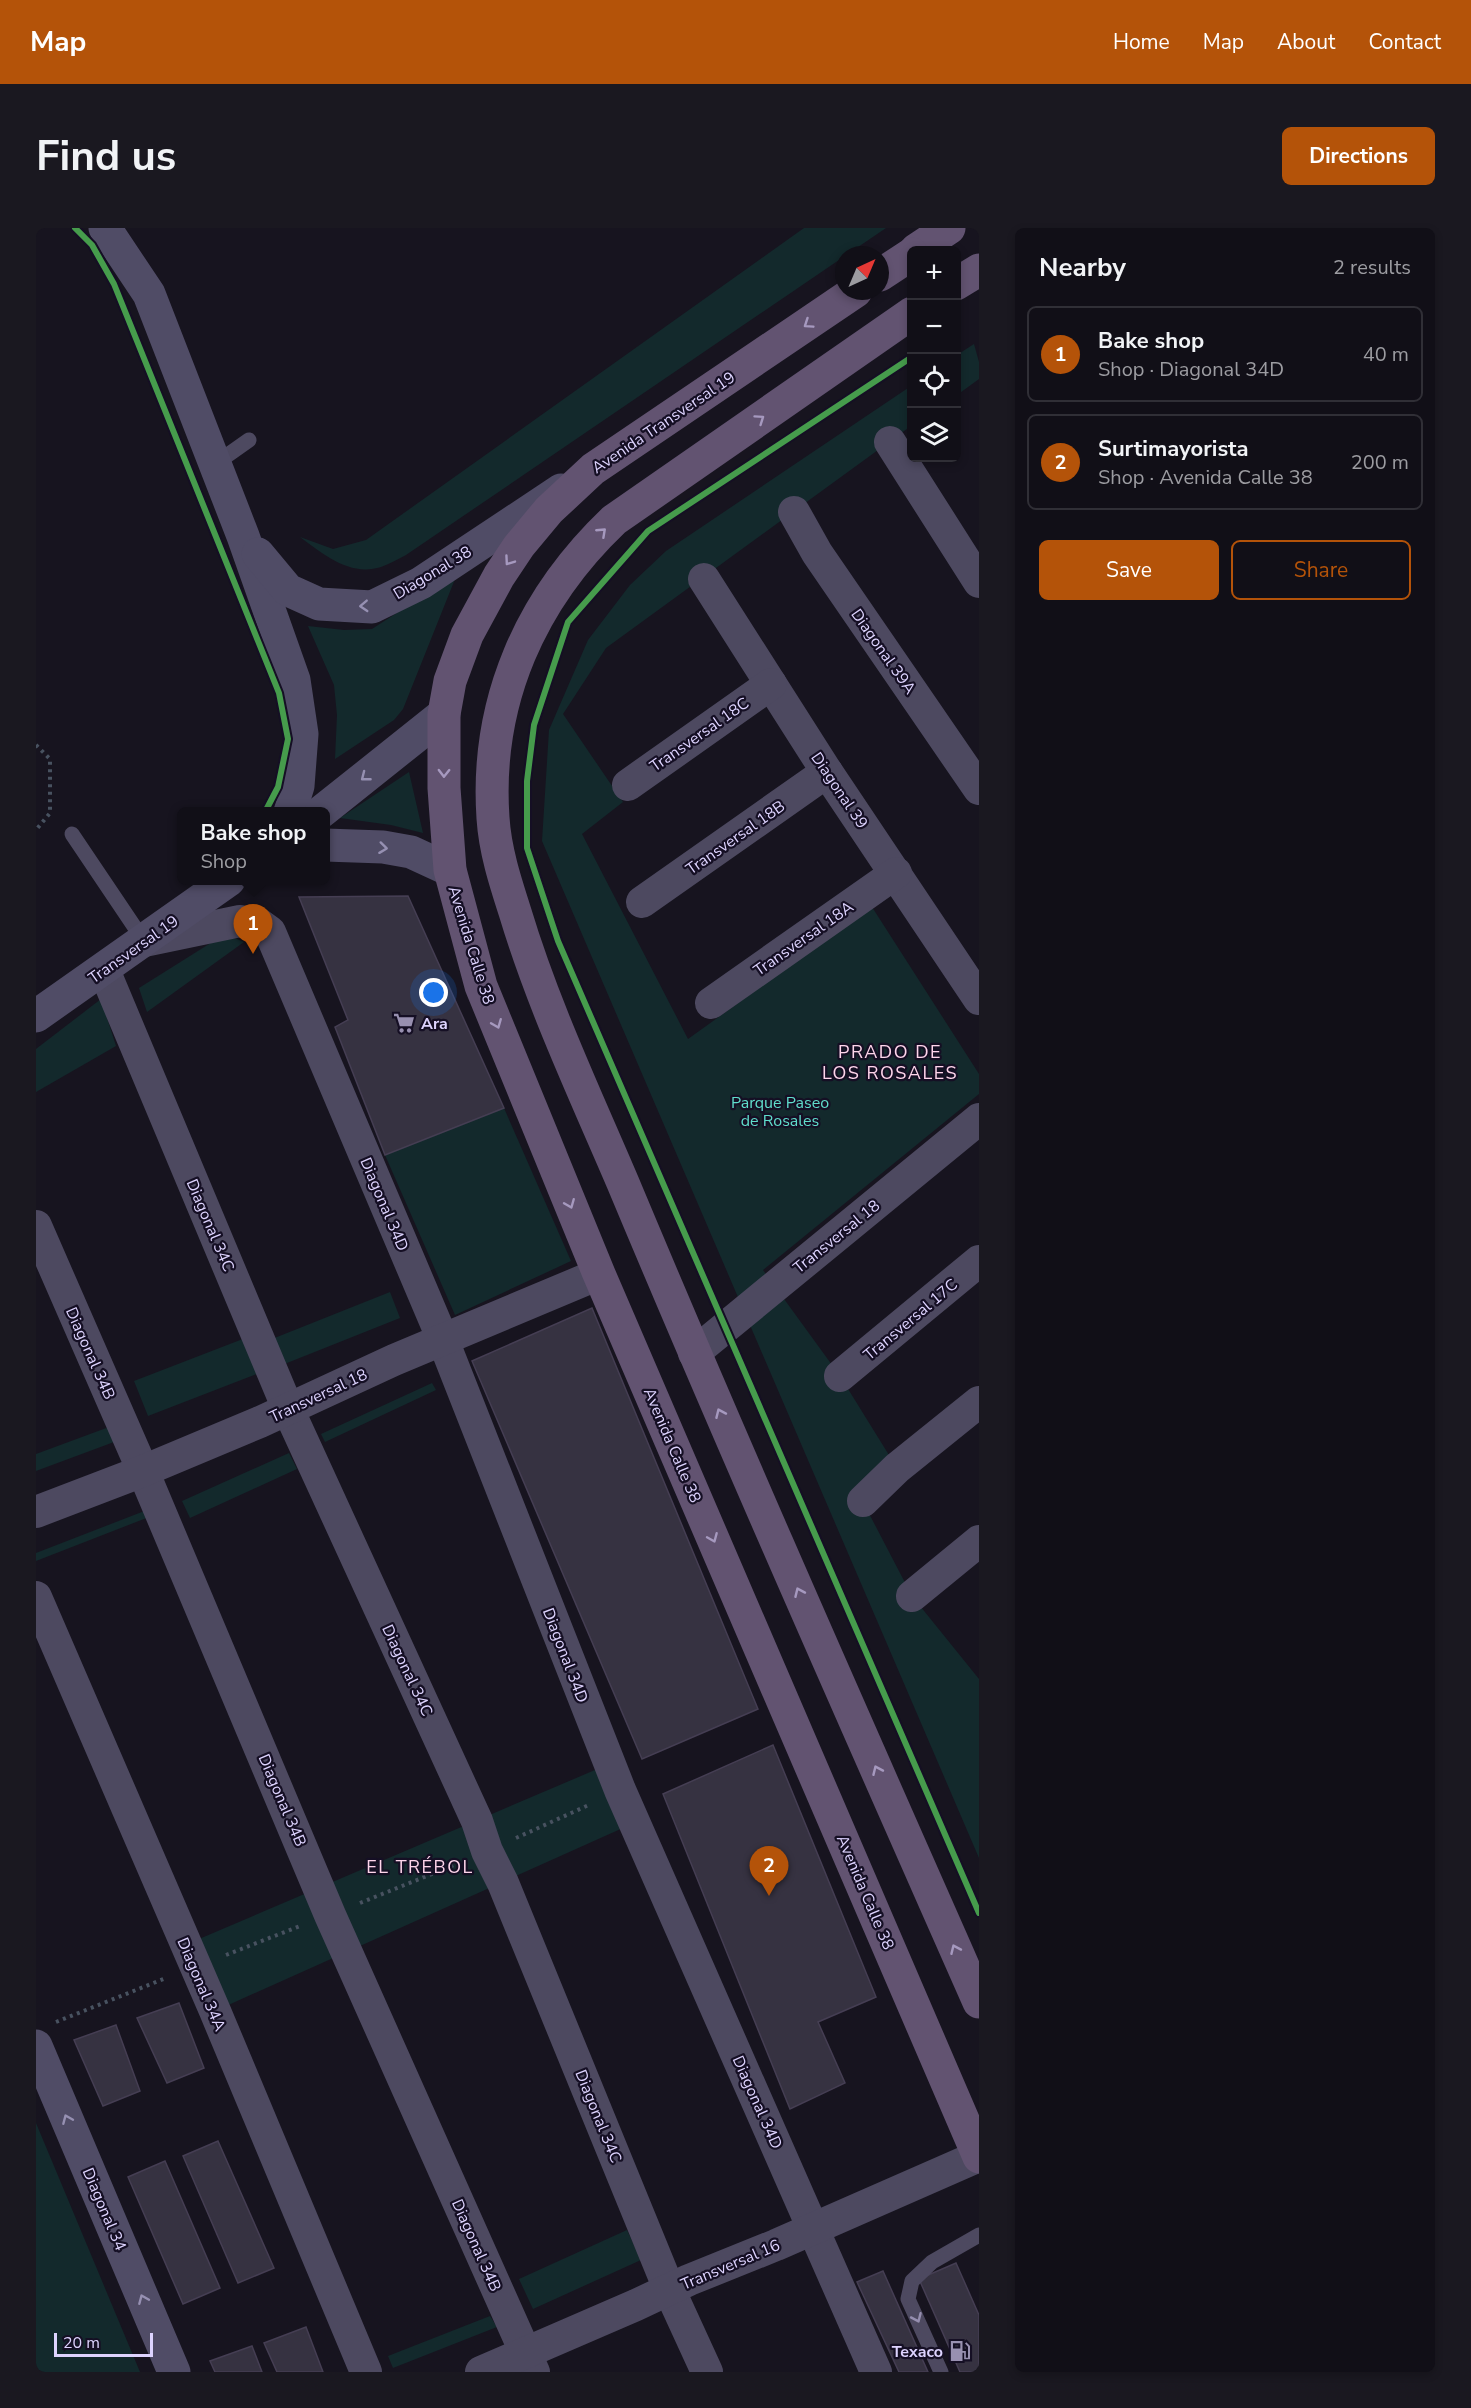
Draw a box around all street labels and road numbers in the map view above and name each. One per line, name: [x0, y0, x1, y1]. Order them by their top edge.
street label: Avenida Transversal 19: [588, 367, 739, 479]
street label: Diagonal 38: [389, 541, 476, 605]
street label: Diagonal 39A: [846, 604, 921, 699]
street label: Transversal 18C: [646, 692, 754, 777]
street label: Diagonal 39: [805, 748, 873, 833]
street label: Transversal 18B: [682, 795, 790, 880]
street label: Avenida Calle 38: [443, 883, 500, 1007]
street label: Transversal 18A: [749, 896, 858, 981]
street label: Transversal 19: [84, 911, 183, 989]
street label: Diagonal 34D: [354, 1154, 414, 1255]
street label: Diagonal 34C: [181, 1176, 240, 1275]
street label: Transversal 18: [789, 1195, 885, 1279]
street label: Transversal 17C: [859, 1274, 962, 1366]
street label: Diagonal 34B: [60, 1304, 120, 1403]
street label: Transversal 18: [266, 1364, 371, 1428]
street label: Avenida Calle 38: [638, 1385, 706, 1506]
street label: Diagonal 34D: [537, 1605, 593, 1706]
street label: Diagonal 34C: [376, 1621, 438, 1720]
street label: Diagonal 34B: [253, 1751, 312, 1850]
street label: Avenida Calle 38: [831, 1832, 899, 1953]
street label: Diagonal 34A: [171, 1934, 231, 2035]
street label: Diagonal 34D: [727, 2052, 787, 2152]
street label: Diagonal 34C: [569, 2066, 627, 2166]
street label: Diagonal 34: [77, 2165, 132, 2255]
street label: Diagonal 34B: [446, 2196, 506, 2295]
street label: Transversal 16: [677, 2234, 783, 2296]

